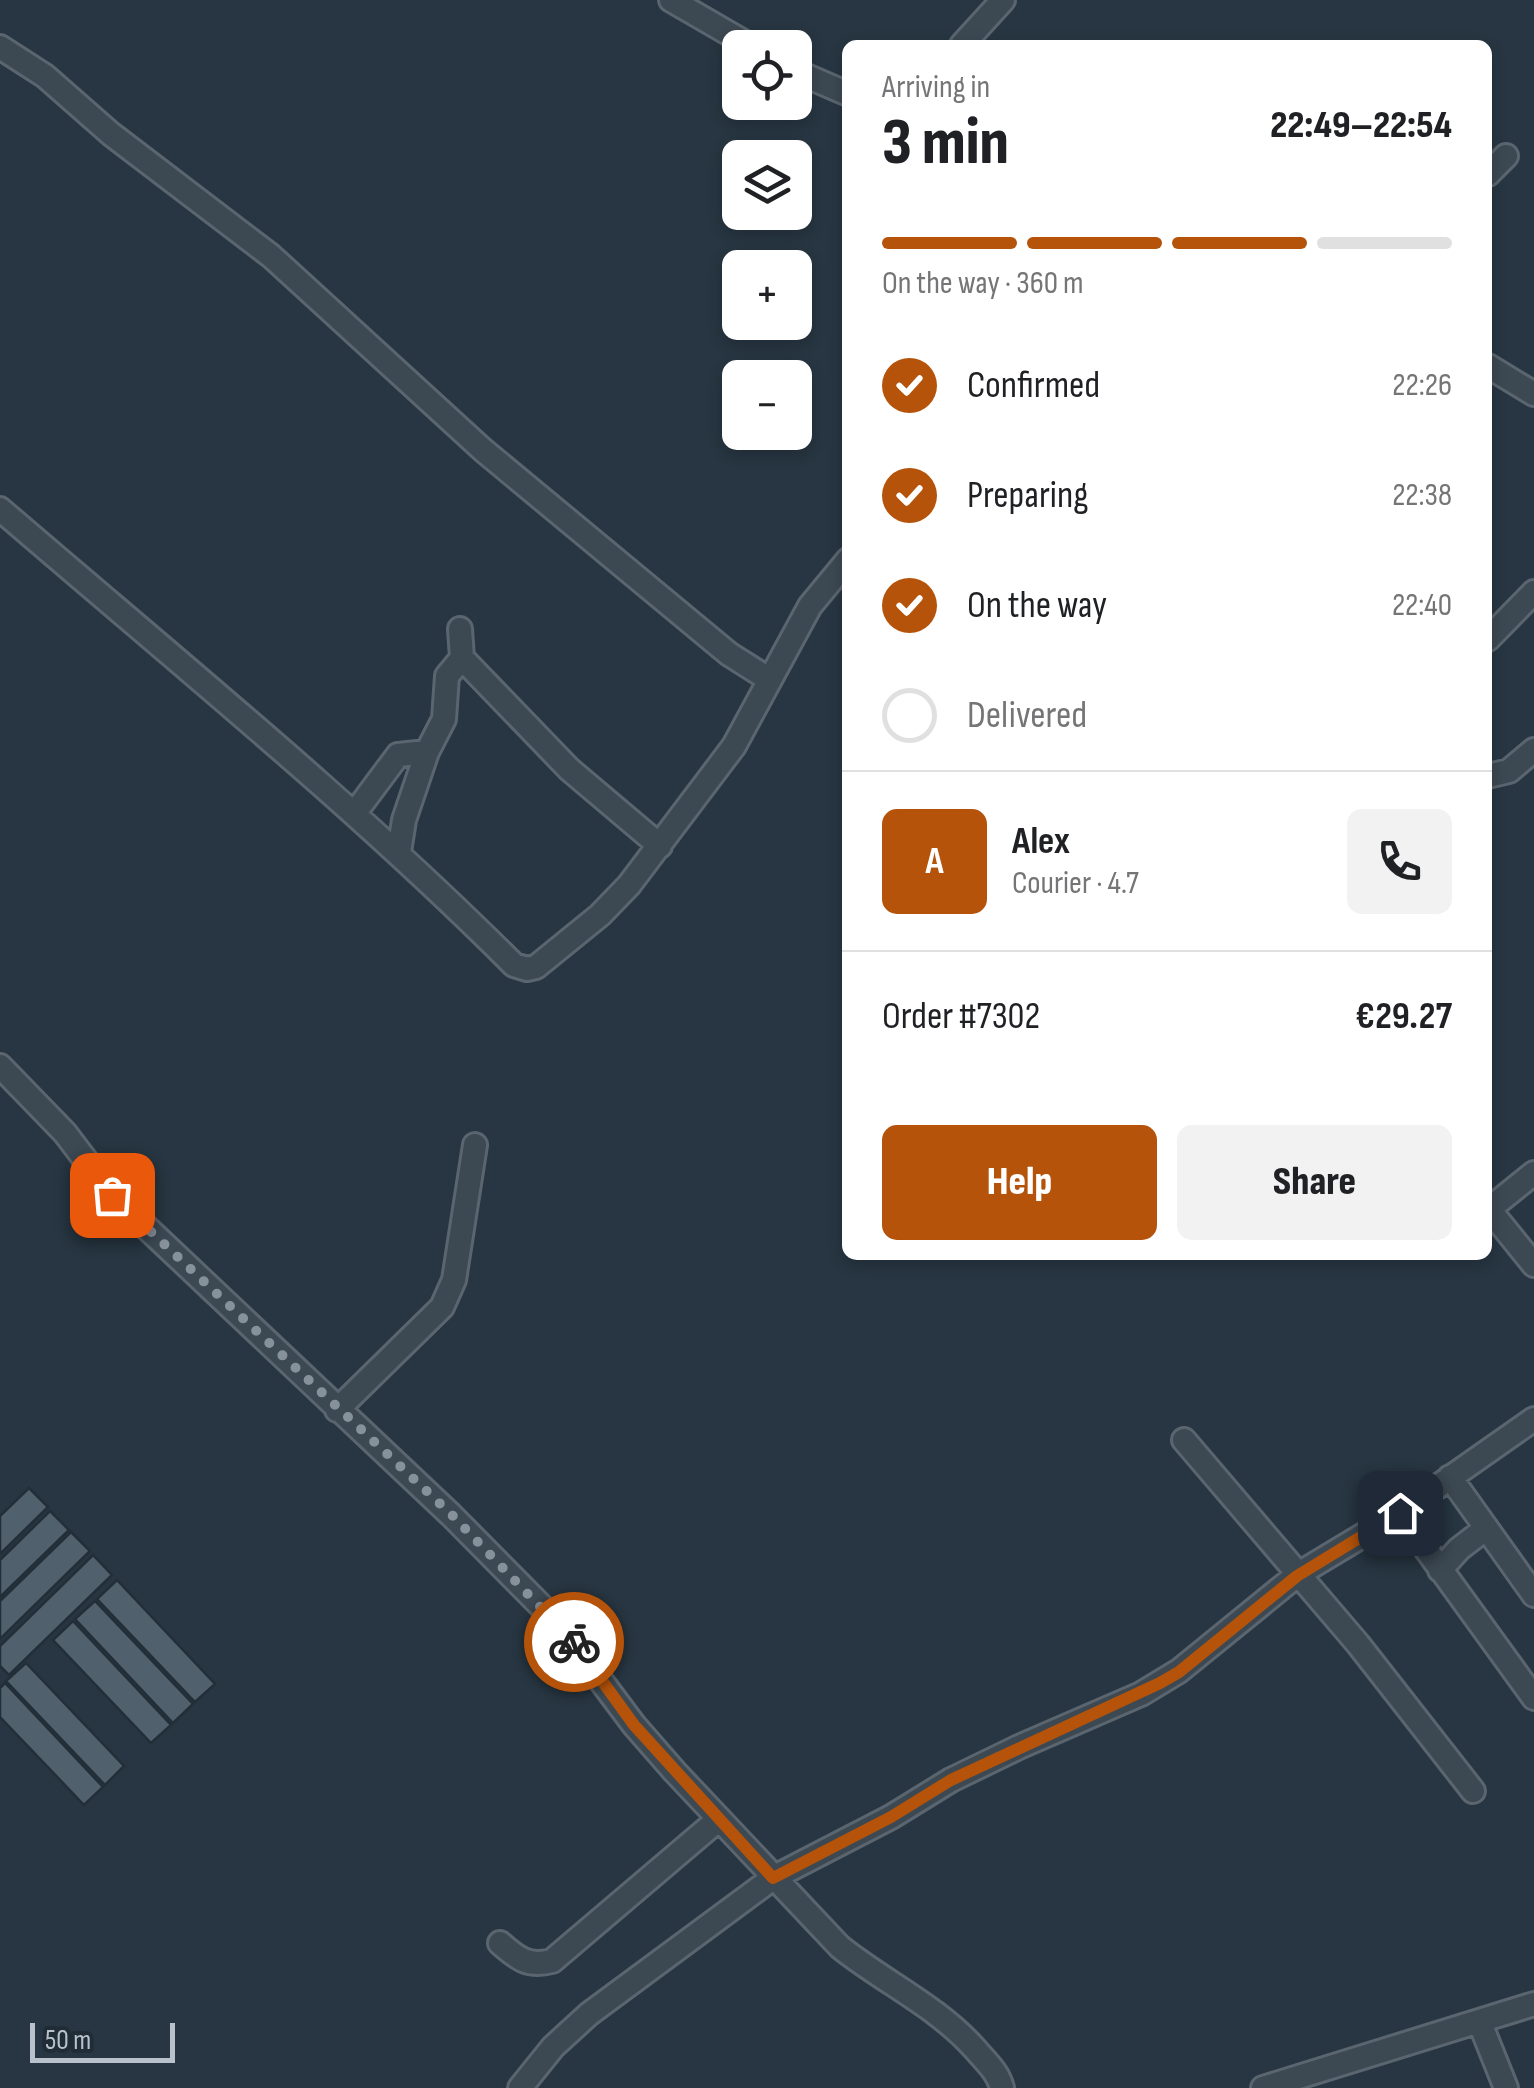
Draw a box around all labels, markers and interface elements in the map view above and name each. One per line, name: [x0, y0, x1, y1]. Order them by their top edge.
map controls: [722, 30, 812, 450]
button: locate: [722, 30, 812, 120]
text: Arriving in: [882, 68, 990, 107]
text: 22:49–22:54: [1270, 103, 1452, 148]
text: 3 min: [882, 105, 1009, 183]
button: layers: [722, 140, 812, 230]
button: +: [722, 250, 812, 340]
text: On the way · 360 m: [882, 264, 1084, 303]
icon: check: [882, 358, 937, 413]
button: −: [722, 360, 812, 450]
text: Confirmed: [967, 363, 1100, 408]
text: 22:26: [1392, 366, 1452, 405]
icon: check: [882, 468, 937, 523]
text: Preparing: [967, 473, 1088, 518]
text: 22:38: [1392, 476, 1452, 515]
icon: check: [882, 578, 937, 633]
text: On the way: [967, 583, 1107, 628]
text: 22:40: [1392, 586, 1452, 625]
text: Delivered: [967, 693, 1087, 738]
button: phone: [1347, 809, 1452, 914]
text: Alex: [1012, 819, 1070, 864]
text: A: [925, 839, 944, 884]
text: Courier · 4.7: [1012, 864, 1139, 903]
text: Order #7302: [882, 994, 1040, 1039]
text: €29.27: [1355, 994, 1452, 1039]
button: Help: [882, 1125, 1157, 1240]
button: Share: [1177, 1125, 1452, 1240]
pin: [70, 1153, 155, 1238]
icon: bag: [85, 1168, 140, 1223]
pin: [1358, 1471, 1443, 1556]
icon: home: [1373, 1486, 1428, 1541]
courier: [524, 1592, 624, 1692]
icon: bike: [547, 1615, 602, 1670]
scale bar: [30, 2018, 175, 2062]
text: 50 m: [45, 2024, 91, 2057]

